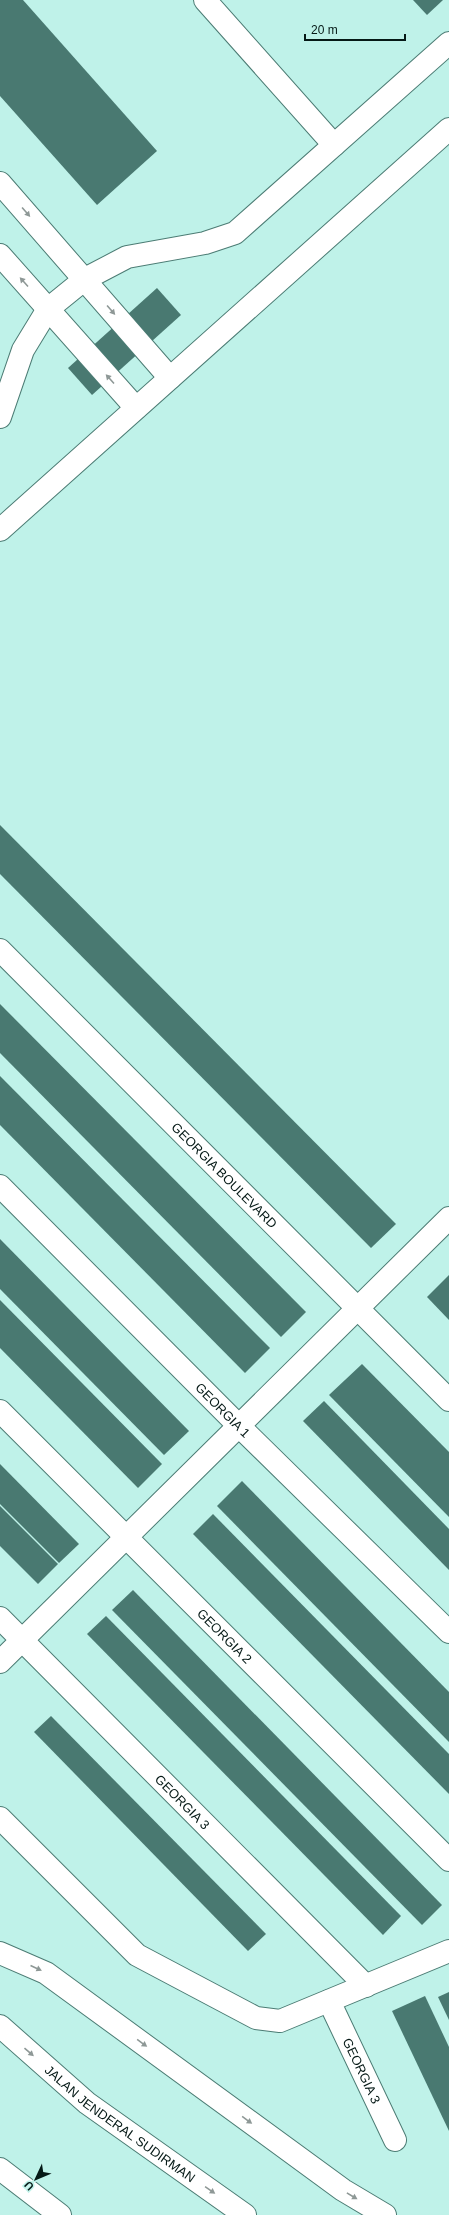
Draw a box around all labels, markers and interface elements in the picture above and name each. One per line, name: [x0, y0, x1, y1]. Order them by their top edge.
scale bar: [305, 16, 405, 42]
text: 20 m: [311, 23, 338, 37]
one-way arrow: [21, 207, 30, 217]
one-way arrow: [19, 277, 29, 287]
one-way arrow: [107, 305, 116, 315]
one-way arrow: [106, 374, 115, 384]
street label: GEORGIA BOULEVARD: [168, 1120, 280, 1231]
street label: GEORGIA 1: [192, 1380, 253, 1441]
street label: GEORGIA 2: [194, 1606, 255, 1667]
street label: GEORGIA 3: [152, 1772, 213, 1832]
one-way arrow: [30, 1966, 42, 1972]
street label: GEORGIA 3: [340, 2036, 384, 2106]
one-way arrow: [136, 2039, 147, 2047]
one-way arrow: [25, 2047, 34, 2056]
street label: JALAN JENDERAL SUDIRMAN: [42, 2062, 198, 2185]
one-way arrow: [241, 2116, 252, 2124]
north arrow: [16, 2159, 56, 2199]
text: U: [22, 2179, 36, 2193]
one-way arrow: [205, 2186, 216, 2194]
one-way arrow: [346, 2192, 358, 2199]

